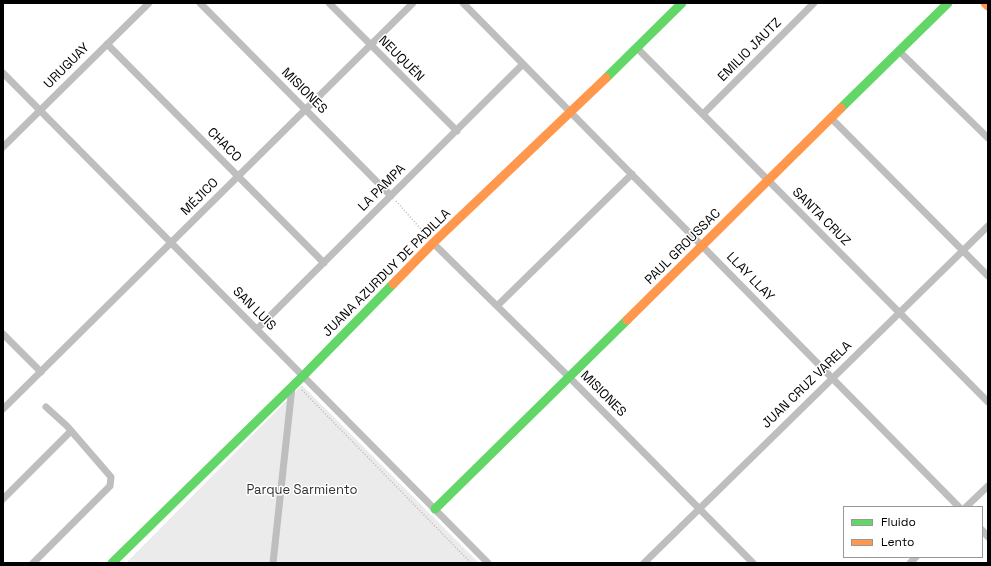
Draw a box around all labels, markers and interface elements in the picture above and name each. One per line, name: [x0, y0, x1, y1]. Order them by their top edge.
street label: EMILIO JAUTZ: [715, 15, 785, 85]
street label: NEUQUÉN: [375, 33, 427, 85]
street label: URUGUAY: [41, 40, 93, 92]
street label: MISIONES: [278, 65, 330, 117]
street label: CHACO: [204, 125, 244, 165]
street label: LA PAMPA: [355, 161, 409, 215]
street label: MÉJICO: [178, 175, 222, 219]
street label: SANTA CRUZ: [789, 185, 853, 249]
street label: JUANA AZURDUY DE PADILLA: [320, 206, 454, 340]
street label: PAUL GROUSSAC: [642, 206, 724, 288]
street label: LLAY LLAY: [723, 249, 777, 305]
street label: SAN LUIS: [229, 284, 279, 334]
street label: JUAN CRUZ VARELA: [759, 338, 855, 432]
street label: MISIONES: [577, 368, 629, 420]
park label: Parque Sarmiento: [246, 482, 358, 498]
legend: [843, 506, 983, 558]
text: Fluido: [881, 514, 916, 530]
text: Lento: [881, 534, 915, 550]

